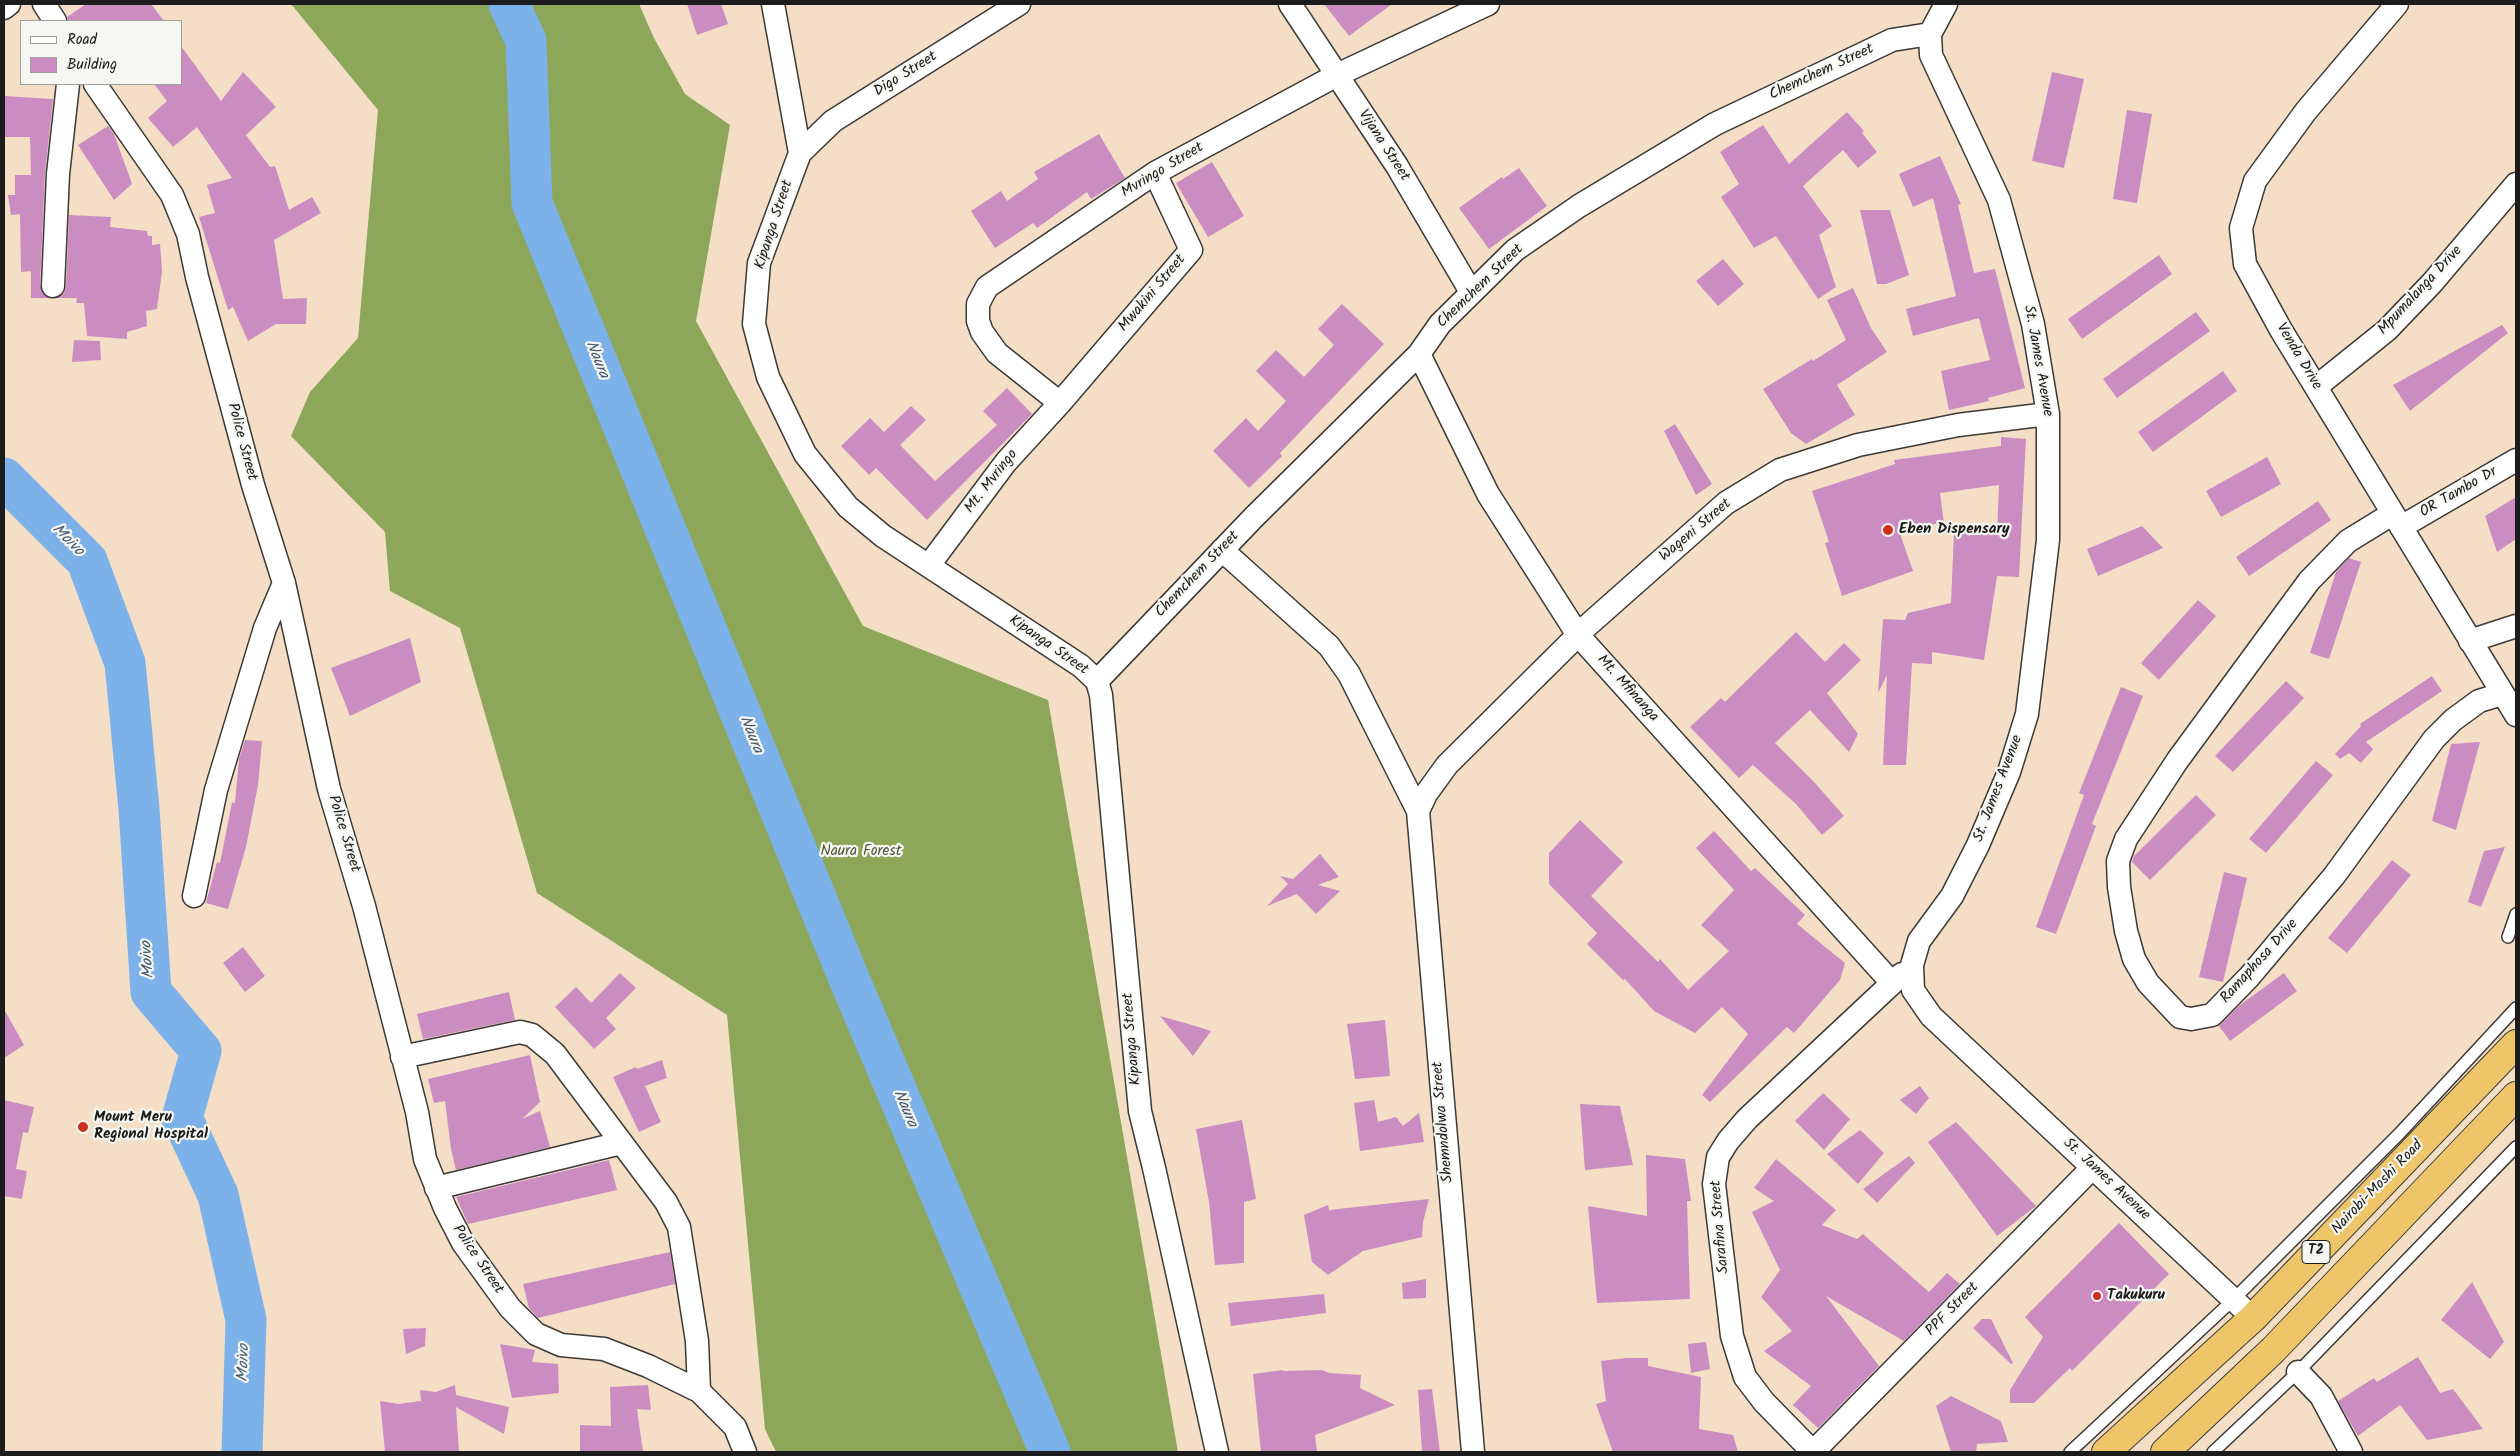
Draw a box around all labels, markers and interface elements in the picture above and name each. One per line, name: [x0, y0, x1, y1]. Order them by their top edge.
legend: [20, 20, 182, 85]
text: Road: [67, 28, 97, 52]
street label: Chemchem Street: [1767, 41, 1877, 105]
street label: Digo Street: [871, 48, 941, 102]
text: Building: [67, 53, 117, 77]
street label: Vijana Street: [1353, 107, 1413, 185]
street label: Mvringo Street: [1119, 139, 1207, 203]
street label: Kipanga Street: [752, 178, 798, 272]
street label: Chemchem Street: [1434, 241, 1528, 333]
street label: Mpumalanga Drive: [2375, 243, 2467, 339]
street label: Mwakini Street: [1116, 252, 1190, 336]
street label: St. James Avenue: [2018, 304, 2056, 418]
street label: Venda Drive: [2271, 320, 2325, 394]
water label: Naura: [580, 338, 612, 382]
street label: Police Street: [222, 401, 260, 483]
street label: Mt. Mvringo: [962, 447, 1022, 517]
street label: OR Tambo Dr: [2417, 464, 2501, 522]
street label: Wageni Street: [1656, 496, 1736, 566]
water label: Moivo: [47, 521, 87, 561]
place label: Eben Dispensary: [1899, 521, 2010, 539]
marker: Eben Dispensary: [1881, 523, 1895, 537]
street label: Chemchem Street: [1152, 528, 1244, 622]
street label: Kipanga Street: [1005, 612, 1091, 680]
street label: Mt. Mfinanga: [1592, 652, 1662, 726]
water label: Naura: [734, 713, 766, 757]
street label: St. James Avenue: [1970, 733, 2028, 845]
street label: Police Street: [323, 793, 363, 875]
park label: Naura Forest: [821, 843, 901, 861]
street label: Ramaphosa Drive: [2217, 916, 2303, 1008]
water label: Moivo: [138, 941, 160, 979]
street label: Kipanga Street: [1120, 992, 1146, 1086]
street label: Shemndolwa Street: [1430, 1061, 1458, 1183]
water label: Naura: [888, 1087, 920, 1131]
place label: Mount Meru Regional Hospital: [94, 1109, 208, 1144]
marker: Mount Meru Regional Hospital: [76, 1120, 90, 1134]
street label: St. James Avenue: [2059, 1135, 2153, 1225]
street label: Nairobi-Moshi Road: [2329, 1137, 2427, 1239]
street label: Sarafina Street: [1708, 1179, 1734, 1275]
street label: Police Street: [447, 1222, 507, 1298]
road number: T2: [2302, 1240, 2330, 1264]
street label: PPF Street: [1923, 1279, 1983, 1341]
place label: Takukuru: [2107, 1287, 2165, 1305]
marker: Takukuru: [2091, 1290, 2103, 1302]
water label: Moivo: [235, 1344, 255, 1382]

